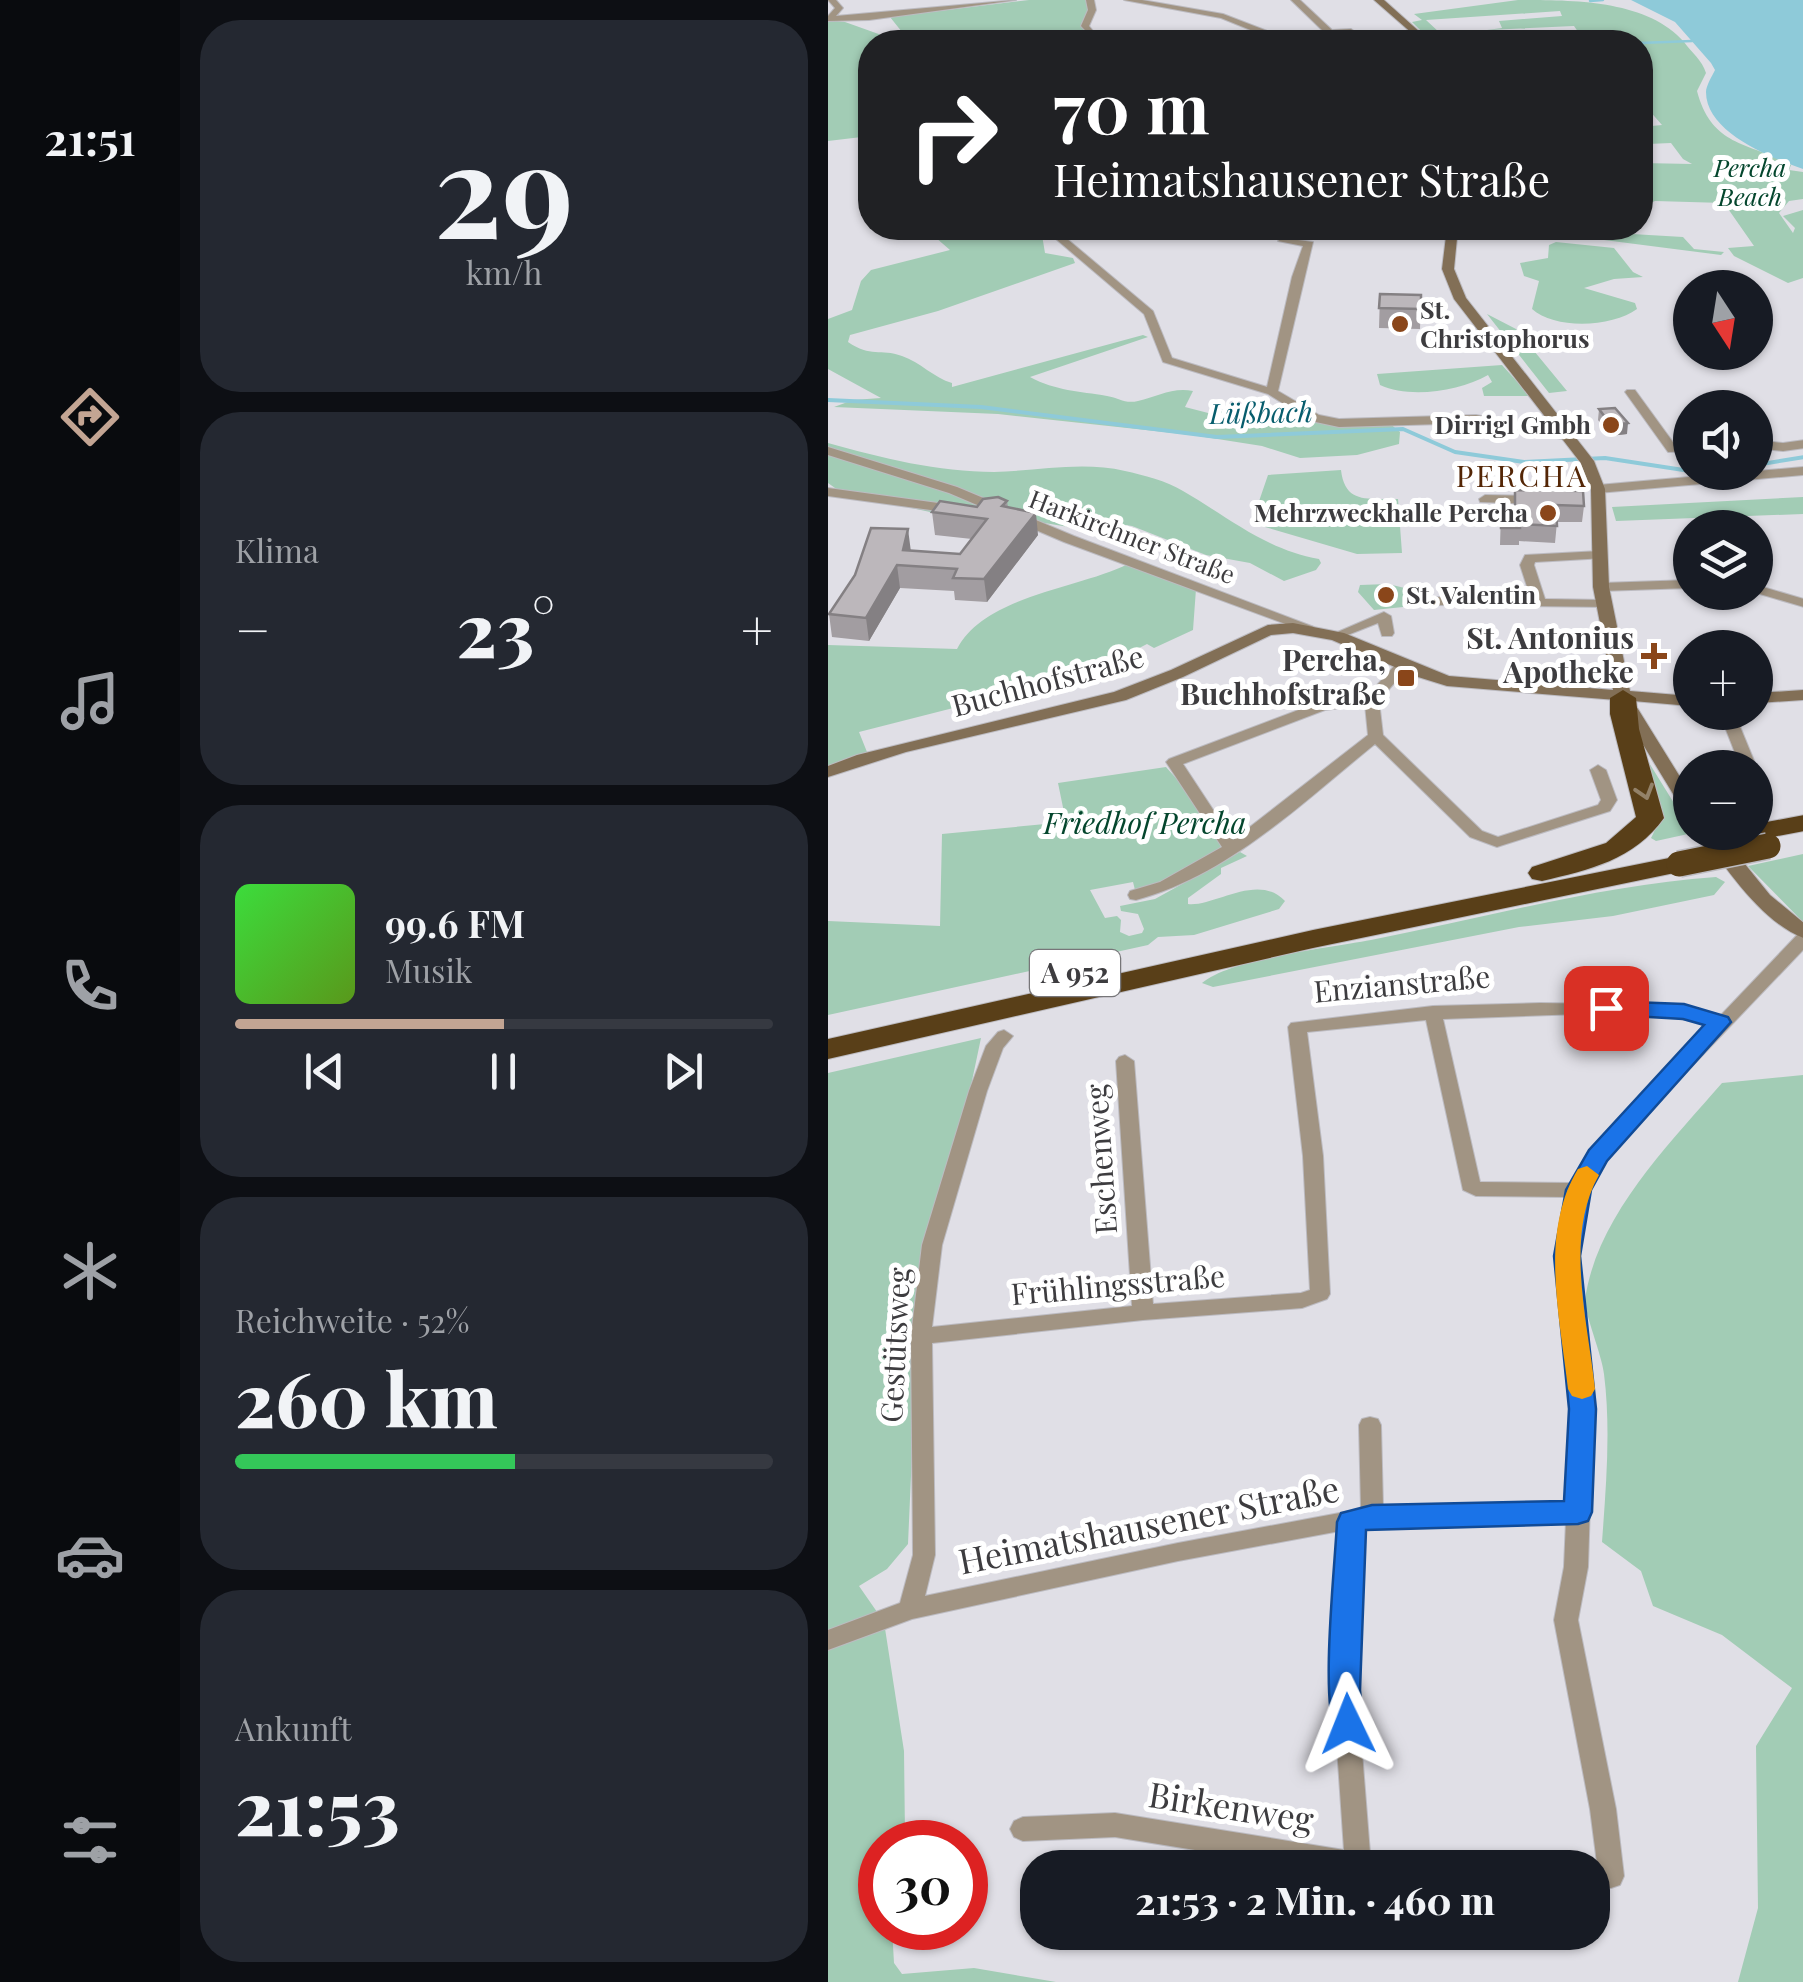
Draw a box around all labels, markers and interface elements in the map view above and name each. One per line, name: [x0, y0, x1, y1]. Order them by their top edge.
text: 70 m: [1053, 58, 1210, 152]
icon: right: [888, 70, 1018, 200]
text: 29: [434, 98, 574, 272]
text: 21:51: [44, 107, 136, 167]
text: Heimatshausener Straße: [1053, 148, 1550, 208]
park label: Percha Beach: [1713, 150, 1786, 212]
text: km/h: [466, 250, 542, 293]
north arrow: [1673, 270, 1773, 370]
map controls: [1673, 270, 1773, 850]
place label: St. Christophorus: [1420, 292, 1589, 354]
marker: St. Christophorus: [1389, 313, 1411, 335]
icon: directions: [55, 382, 125, 452]
button: sound: [1673, 390, 1773, 490]
water label: Lüßbach: [1208, 392, 1313, 431]
place label: Dirrigl Gmbh: [1434, 407, 1591, 440]
marker: Dirrigl Gmbh: [1600, 414, 1622, 436]
district label: PERCHA: [1456, 455, 1588, 495]
street label: Harkirchner Straße: [1025, 481, 1240, 590]
place label: Mehrzweckhalle Percha: [1254, 495, 1528, 528]
marker: Mehrzweckhalle Percha: [1537, 502, 1559, 524]
button: layers: [1673, 510, 1773, 610]
text: Klima: [235, 528, 319, 571]
text: 23°: [456, 577, 555, 677]
place label: St. Valentin: [1406, 577, 1537, 610]
marker: St. Valentin: [1375, 584, 1397, 606]
text: −: [235, 591, 271, 665]
text: +: [741, 591, 773, 665]
place label: St. Antonius Apotheke: [1466, 617, 1634, 691]
button: +: [1673, 630, 1773, 730]
street label: Buchhofstraße: [947, 635, 1148, 725]
place label: Percha, Buchhofstraße: [1180, 639, 1386, 713]
marker: St. Antonius Apotheke: [1643, 645, 1665, 667]
icon: music: [55, 666, 125, 736]
marker: Percha, Buchhofstraße: [1395, 667, 1417, 689]
button: −: [1673, 750, 1773, 850]
one-way arrow: [1633, 783, 1654, 800]
park label: Friedhof Percha: [1041, 802, 1247, 842]
text: 99.6 FM: [385, 897, 525, 948]
text: Musik: [385, 948, 472, 991]
road number: A 952: [1030, 950, 1120, 996]
icon: phone: [55, 951, 125, 1021]
street label: Enzianstraße: [1312, 955, 1492, 1011]
pin: [1564, 966, 1649, 1051]
icon: arrive: [1579, 981, 1634, 1036]
icon: previous: [297, 1044, 352, 1099]
icon: pause: [476, 1044, 531, 1099]
icon: next: [656, 1044, 711, 1099]
street label: Eschenweg: [1075, 1082, 1125, 1236]
icon: climate: [55, 1236, 125, 1306]
street label: Frühlingsstraße: [1009, 1255, 1226, 1313]
street label: Gestütsweg: [870, 1266, 918, 1424]
text: Reichweite · 52%: [235, 1298, 470, 1341]
text: 260 km: [235, 1347, 498, 1447]
street label: Heimatshausener Straße: [954, 1464, 1343, 1584]
icon: car: [55, 1520, 125, 1590]
position arrow: [1296, 1672, 1400, 1776]
text: Ankunft: [235, 1706, 352, 1749]
text: 21:53: [235, 1755, 400, 1855]
street label: Birkenweg: [1146, 1769, 1318, 1842]
icon: filters: [55, 1805, 125, 1875]
speed limit sign: 30: [858, 1820, 988, 1950]
text: 21:53 · 2 Min. · 460 m: [1135, 1874, 1495, 1925]

